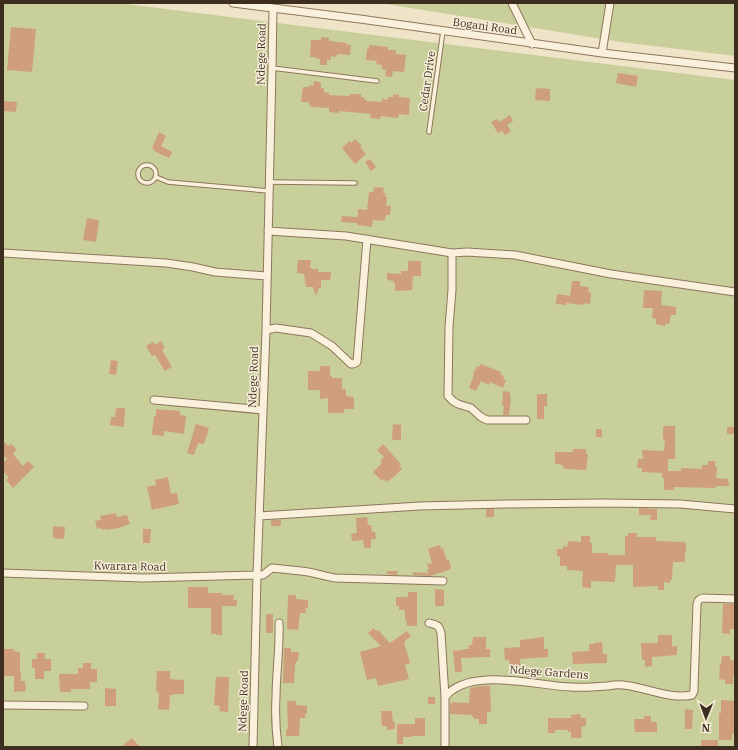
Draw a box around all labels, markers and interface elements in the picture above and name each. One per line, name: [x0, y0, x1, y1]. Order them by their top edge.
street label: Bogani Road: [452, 15, 518, 37]
street label: Ndege Road: [253, 23, 269, 85]
street label: Cedar Drive: [416, 50, 438, 112]
street label: Ndege Road: [245, 346, 261, 408]
street label: Kwarara Road: [94, 558, 167, 574]
street label: Ndege Gardens: [509, 662, 589, 682]
street label: Ndege Road: [235, 670, 251, 732]
north arrow: [686, 698, 726, 738]
text: N: [701, 721, 710, 735]

